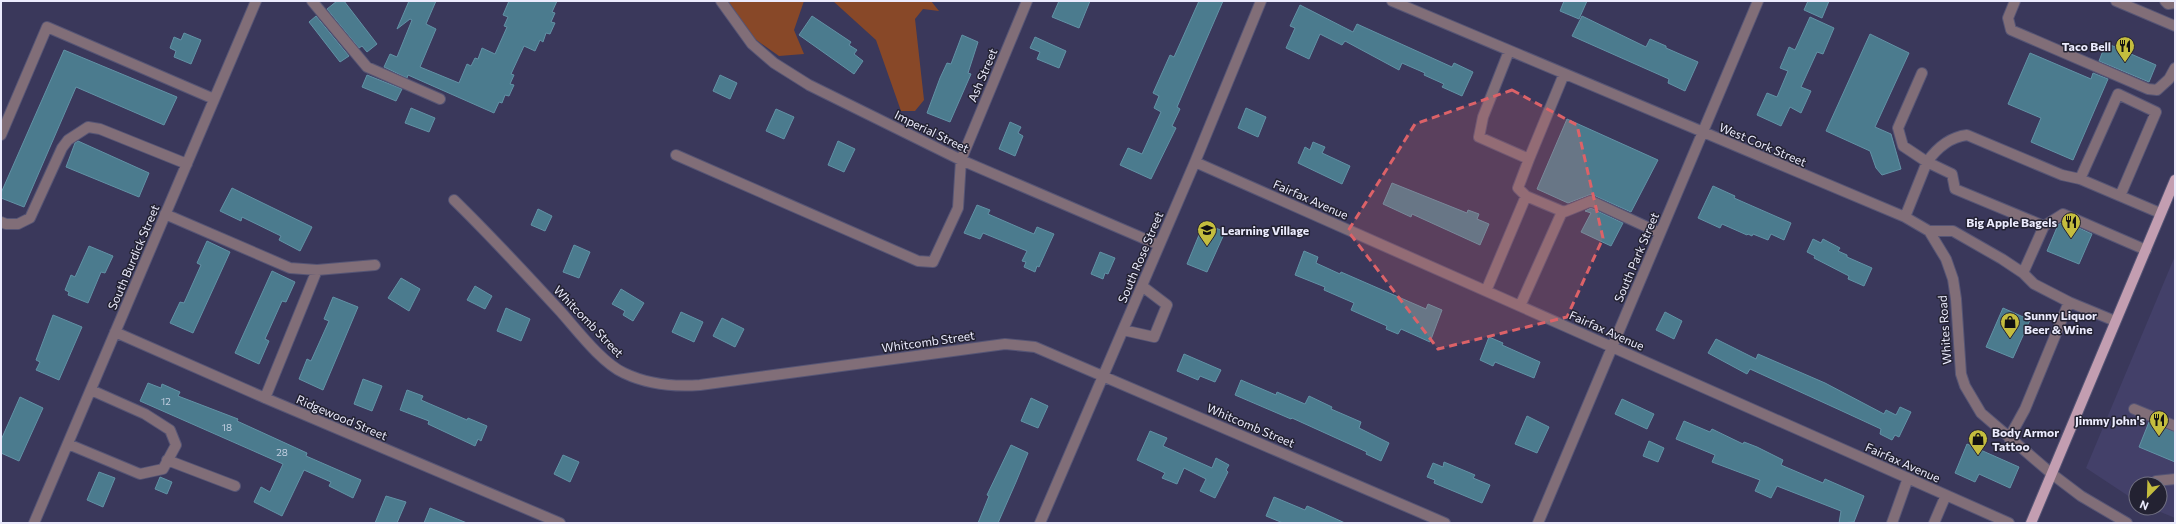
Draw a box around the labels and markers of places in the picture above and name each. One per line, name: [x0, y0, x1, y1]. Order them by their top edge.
restaurant icon: Taco Bell: [2114, 35, 2136, 63]
place label: Taco Bell: [2062, 39, 2111, 53]
restaurant icon: Big Apple Bagels: [2060, 211, 2082, 239]
place label: Big Apple Bagels: [1966, 215, 2057, 229]
school or university icon: Learning Village: [1196, 219, 1218, 247]
place label: Learning Village: [1221, 223, 1309, 237]
place label: Sunny Liquor Beer & Wine: [2024, 308, 2097, 336]
shop icon: Sunny Liquor Beer & Wine: [1999, 311, 2021, 339]
restaurant icon: Jimmy John's: [2148, 409, 2170, 437]
place label: Jimmy John's: [2075, 413, 2145, 428]
place label: Body Armor Tattoo: [1992, 425, 2059, 453]
shop icon: Body Armor Tattoo: [1967, 428, 1989, 456]

